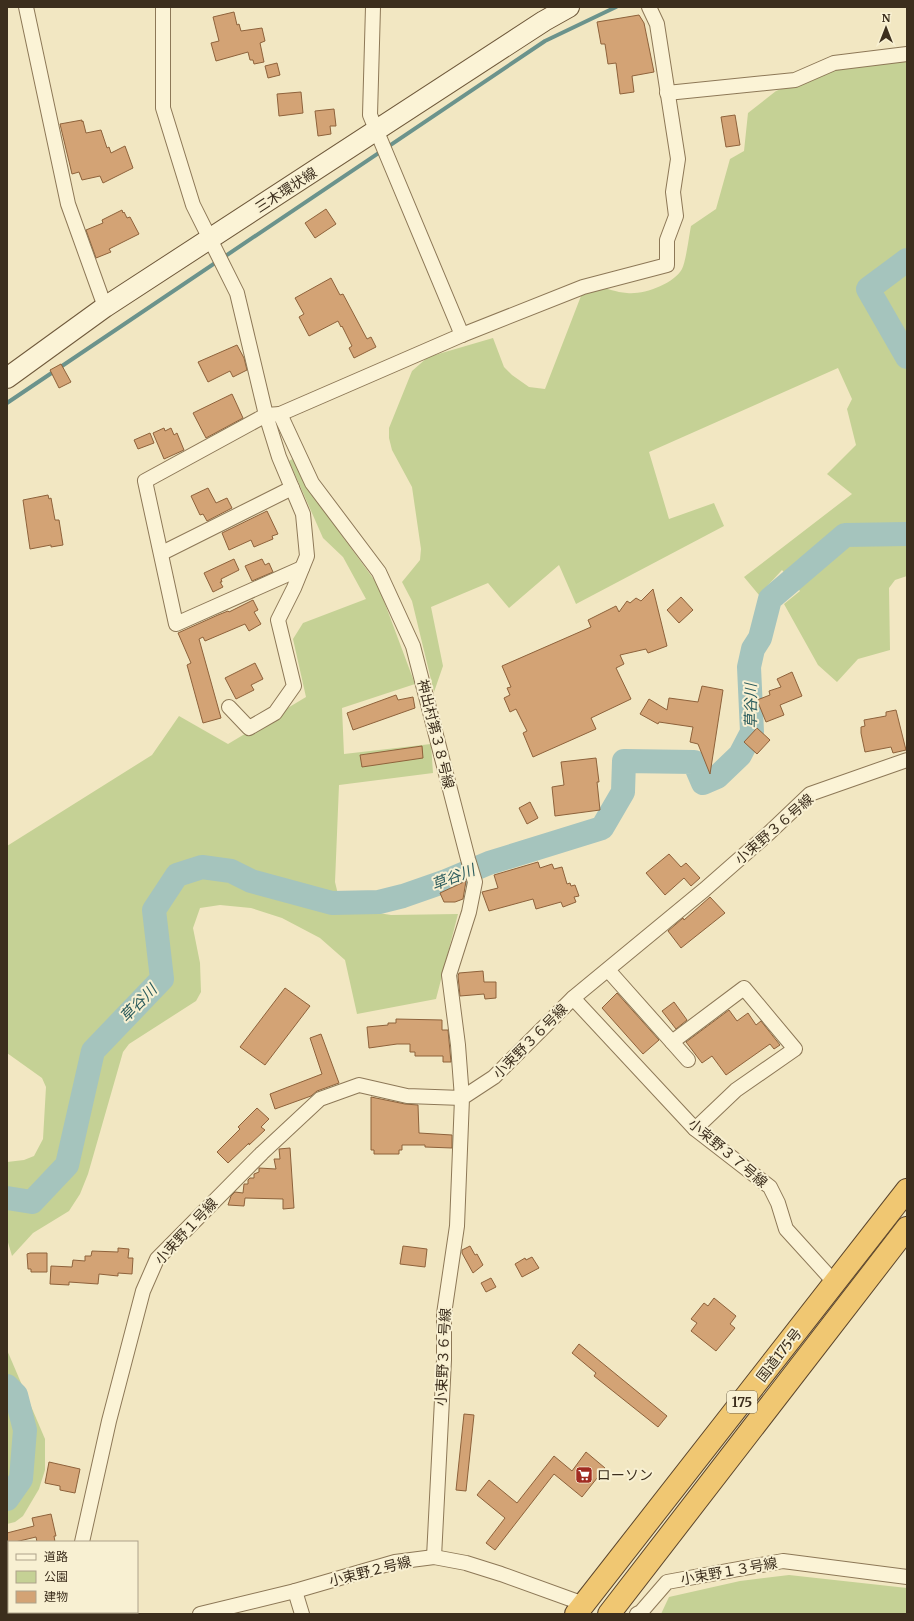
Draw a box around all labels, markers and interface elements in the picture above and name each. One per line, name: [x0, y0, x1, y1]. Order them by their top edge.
north arrow: [866, 8, 906, 48]
text: N: [882, 11, 891, 25]
street label: 三木環状線: [252, 163, 320, 217]
street label: 神出村第３８号線: [414, 677, 458, 791]
water label: 草谷川: [741, 682, 760, 729]
street label: 小束野３６号線: [731, 790, 817, 868]
water label: 草谷川: [429, 859, 479, 894]
water label: 草谷川: [116, 979, 162, 1026]
street label: 小束野３６号線: [489, 1000, 571, 1082]
street label: 小束野３７号線: [685, 1115, 771, 1191]
street label: 小束野１号線: [151, 1194, 221, 1268]
street label: 小束野３６号線: [431, 1308, 455, 1406]
street label: 国道175号: [752, 1325, 806, 1385]
road number: 175: [727, 1391, 757, 1413]
supermarket icon: ローソン: [574, 1465, 594, 1485]
place label: ローソン: [597, 1466, 653, 1484]
legend: [8, 1541, 138, 1613]
text: 道路: [44, 1549, 68, 1564]
street label: 小束野２号線: [327, 1552, 413, 1590]
street label: 小束野１３号線: [679, 1554, 779, 1588]
text: 公園: [44, 1569, 68, 1584]
text: 建物: [44, 1589, 68, 1604]

